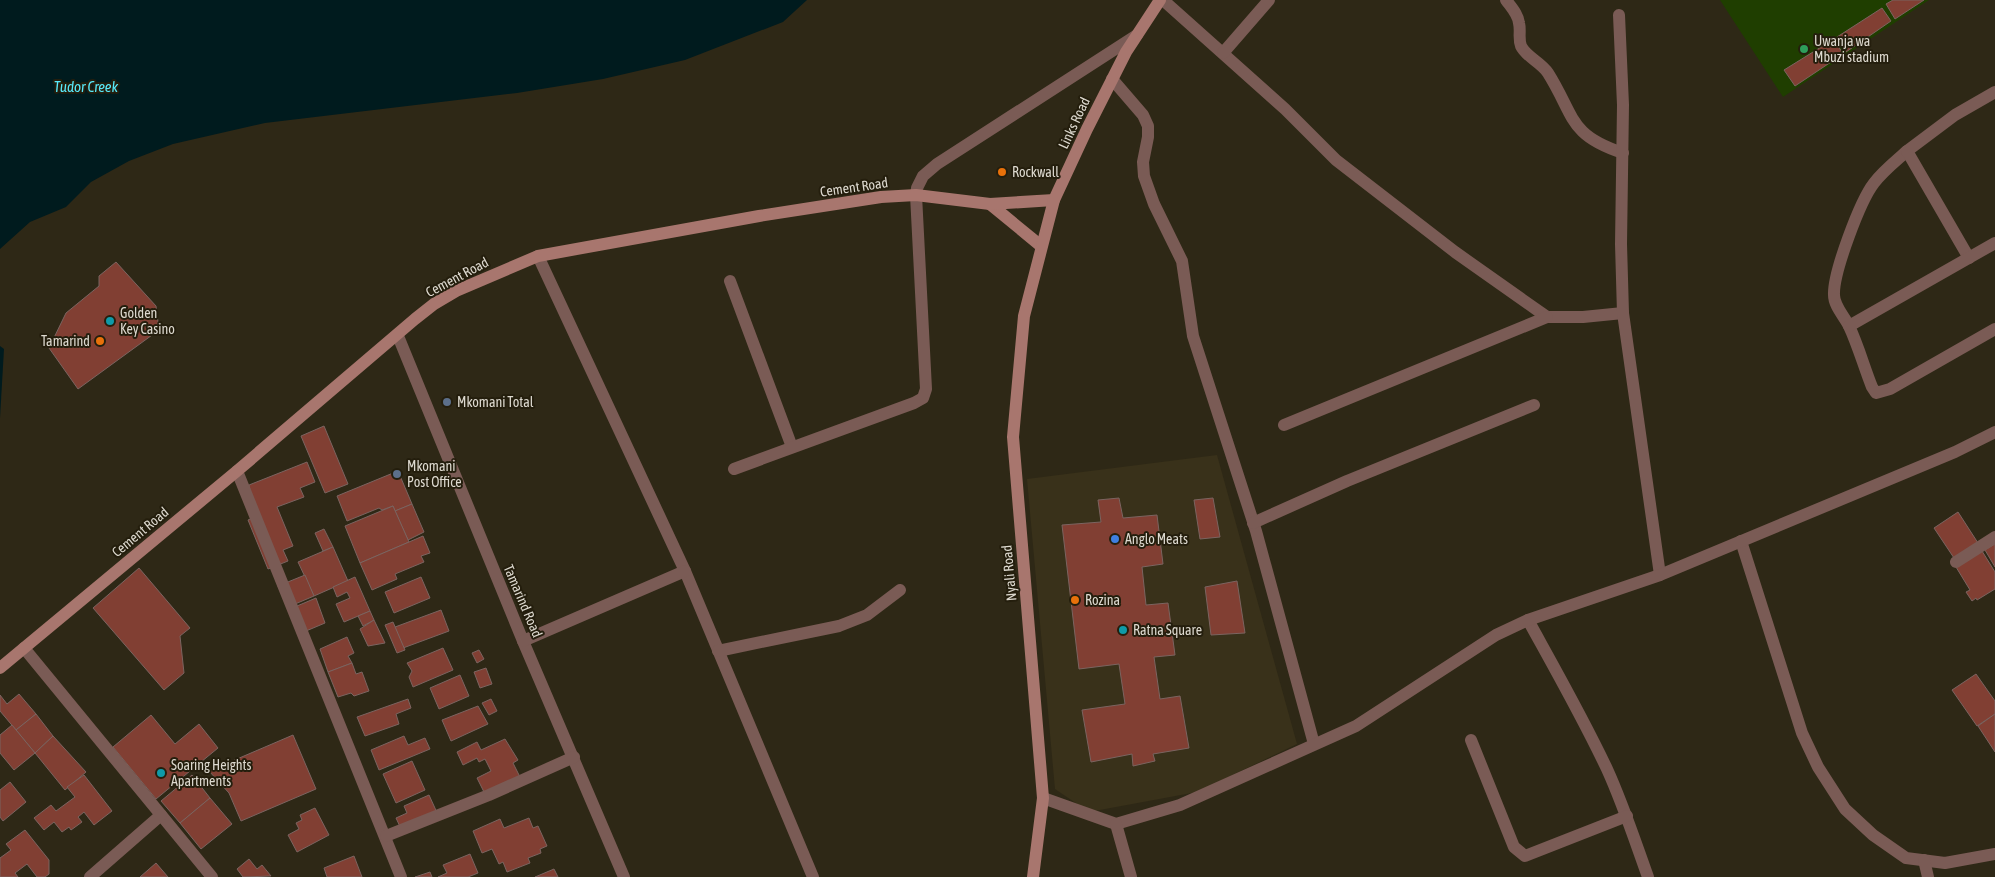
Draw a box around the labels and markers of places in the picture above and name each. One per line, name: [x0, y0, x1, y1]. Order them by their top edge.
place label: Uwanja wa Mbuzi stadium: [1814, 33, 1889, 65]
marker: Uwanja wa Mbuzi stadium: [1798, 43, 1810, 55]
place label: Rockwall: [1012, 164, 1059, 180]
marker: Rockwall: [996, 166, 1008, 178]
place label: Golden Key Casino: [120, 305, 175, 337]
marker: Golden Key Casino: [104, 315, 116, 327]
place label: Tamarind: [41, 333, 90, 349]
marker: Tamarind: [94, 335, 106, 347]
place label: Mkomani Total: [457, 394, 534, 410]
marker: Mkomani Total: [441, 396, 453, 408]
place label: Mkomani Post Office: [407, 458, 462, 490]
marker: Mkomani Post Office: [391, 468, 403, 480]
place label: Anglo Meats: [1125, 531, 1188, 547]
marker: Anglo Meats: [1109, 533, 1121, 545]
place label: Rozina: [1085, 592, 1120, 608]
marker: Rozina: [1069, 594, 1081, 606]
place label: Ratna Square: [1133, 622, 1202, 638]
marker: Ratna Square: [1117, 624, 1129, 636]
place label: Soaring Heights Apartments: [171, 757, 252, 789]
marker: Soaring Heights Apartments: [155, 767, 167, 779]

